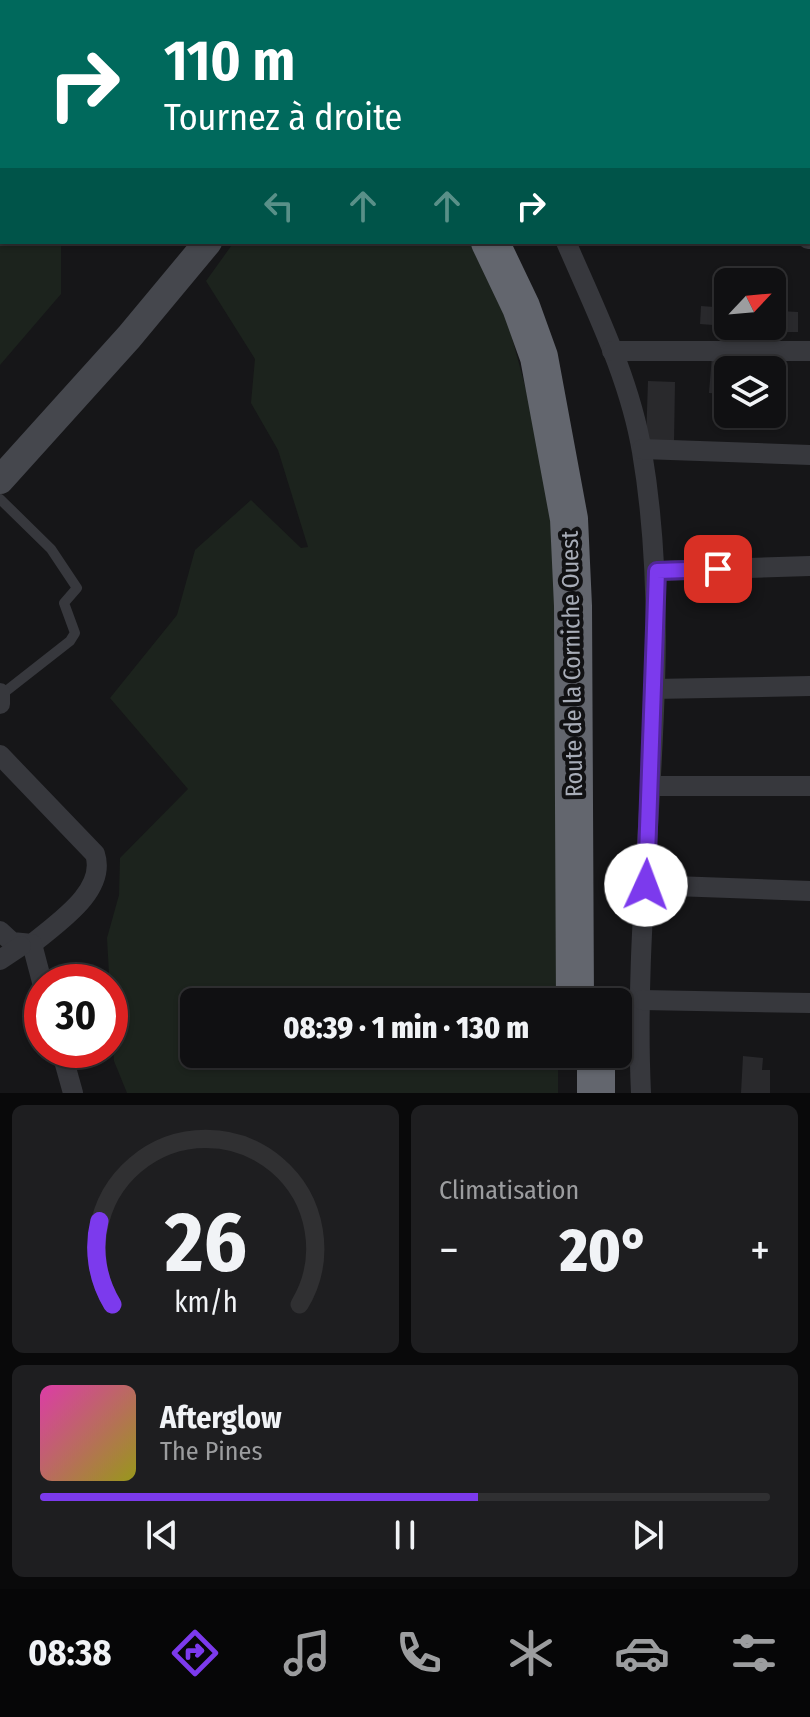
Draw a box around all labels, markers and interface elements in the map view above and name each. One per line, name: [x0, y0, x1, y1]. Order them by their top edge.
text: 110 m: [164, 28, 295, 95]
icon: right: [32, 32, 136, 136]
text: Tournez à droite: [164, 96, 402, 140]
icon: left: [257, 184, 301, 228]
icon: ahead: [341, 184, 385, 228]
icon: ahead: [425, 184, 469, 228]
icon: right: [509, 184, 553, 228]
north arrow: [714, 268, 786, 340]
map controls: [714, 268, 786, 428]
button: layers: [714, 356, 786, 428]
street label: Route de la Corniche Ouest: [556, 531, 588, 797]
pin: [684, 535, 752, 603]
icon: arrive: [696, 547, 740, 591]
position arrow: [604, 843, 688, 927]
speed limit sign: 30: [24, 964, 128, 1068]
text: 08:39 · 1 min · 130 m: [283, 1010, 529, 1046]
text: Climatisation: [439, 1175, 579, 1206]
text: 26: [163, 1193, 247, 1293]
text: 20°: [560, 1215, 649, 1287]
text: −: [439, 1224, 459, 1277]
text: +: [750, 1224, 770, 1277]
text: km/h: [174, 1285, 237, 1320]
text: Afterglow: [160, 1400, 282, 1436]
text: The Pines: [160, 1436, 263, 1467]
icon: previous: [140, 1513, 184, 1557]
icon: pause: [383, 1513, 427, 1557]
icon: next: [626, 1513, 670, 1557]
icon: directions: [167, 1625, 223, 1681]
icon: music: [279, 1625, 335, 1681]
icon: phone: [391, 1625, 447, 1681]
icon: climate: [503, 1625, 559, 1681]
icon: car: [614, 1625, 670, 1681]
icon: filters: [726, 1625, 782, 1681]
text: 08:38: [28, 1631, 111, 1675]

